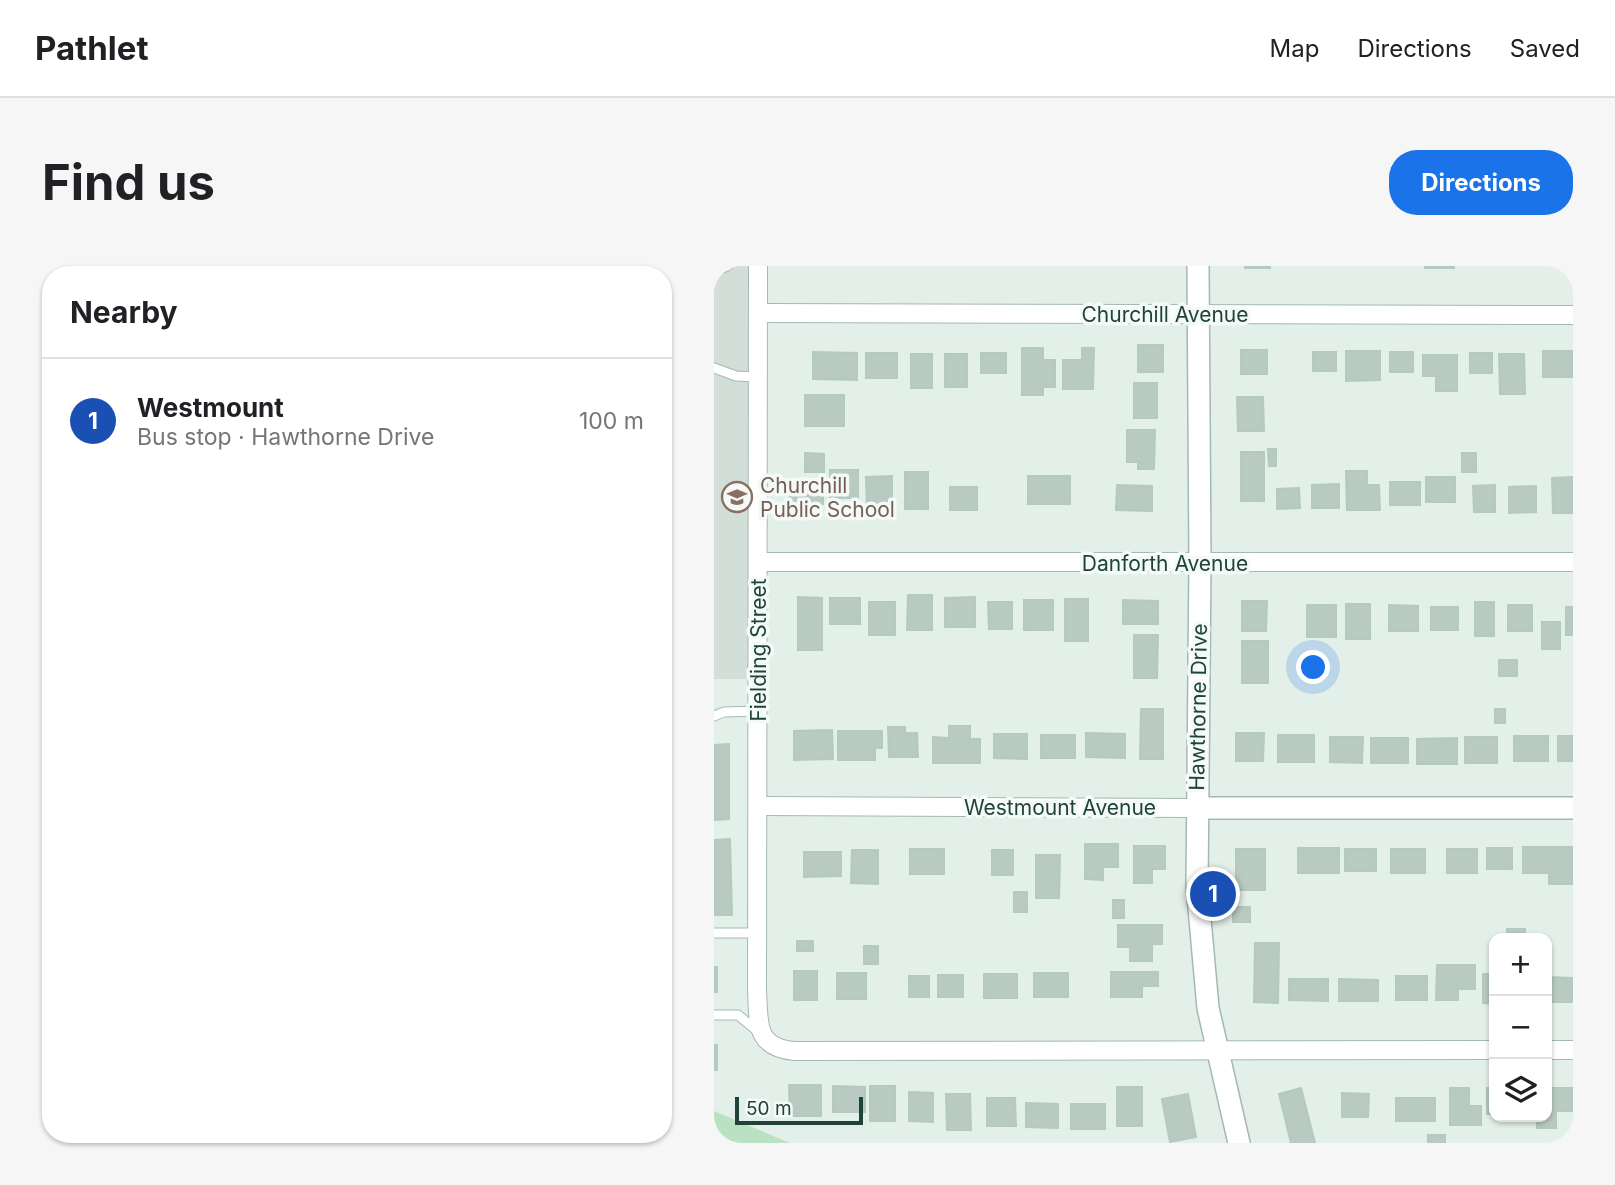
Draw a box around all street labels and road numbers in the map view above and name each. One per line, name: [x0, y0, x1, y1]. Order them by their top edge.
street label: Churchill Avenue: [1081, 302, 1249, 327]
street label: Danforth Avenue: [1082, 551, 1248, 576]
street label: Fielding Street: [746, 578, 771, 722]
street label: Hawthorne Drive: [1184, 623, 1212, 791]
street label: Westmount Avenue: [964, 795, 1156, 820]

